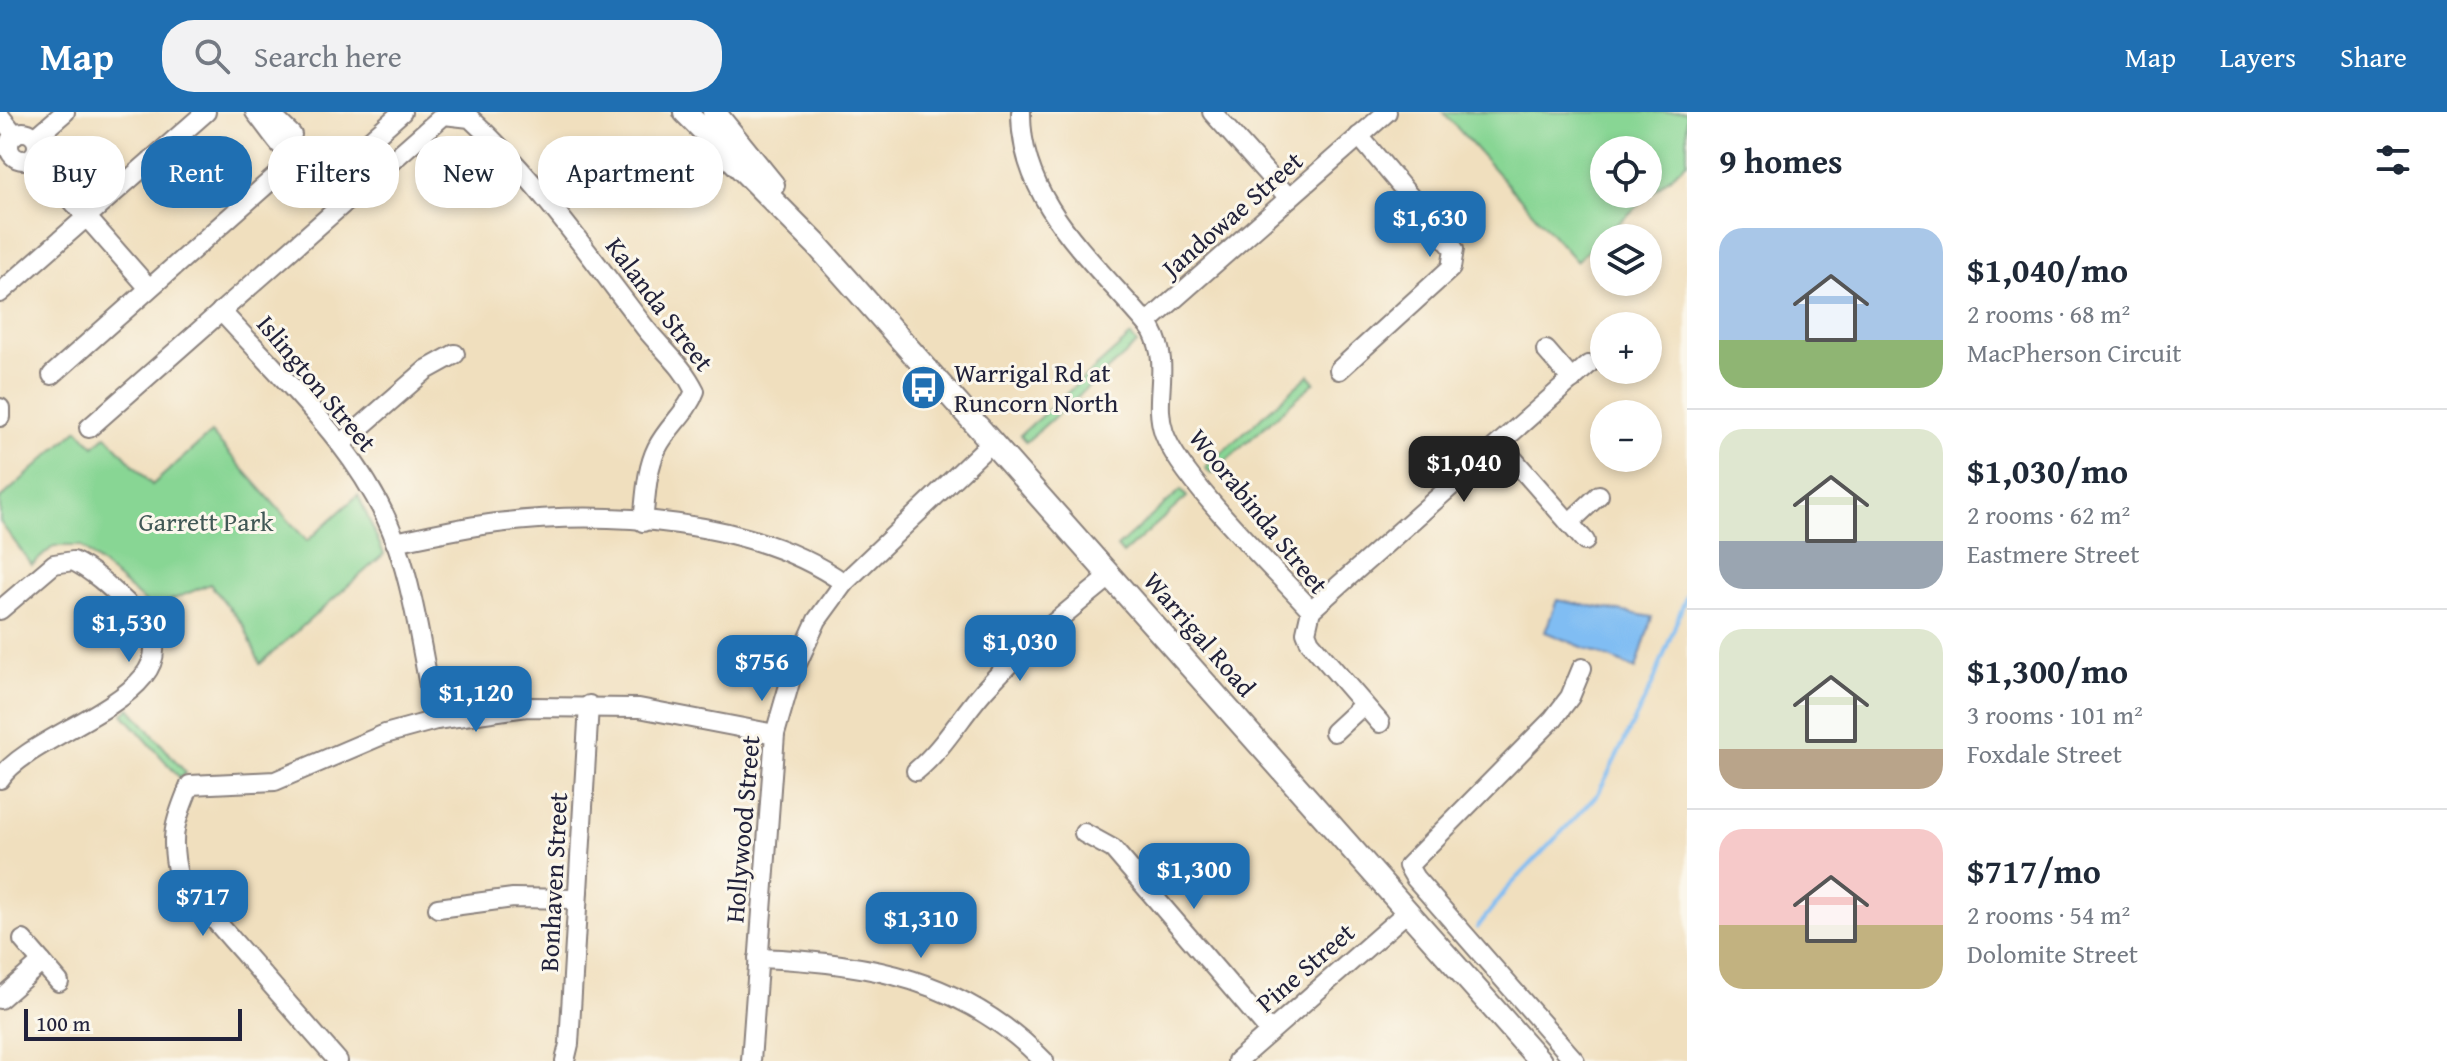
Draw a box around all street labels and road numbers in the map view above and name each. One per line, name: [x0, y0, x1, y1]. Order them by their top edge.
street label: Jandowae Street: [1151, 142, 1311, 288]
street label: Kalanda Street: [596, 229, 724, 379]
street label: Islington Street: [248, 306, 386, 460]
street label: Woorabinda Street: [1180, 420, 1338, 602]
street label: Warrigal Road: [1135, 563, 1266, 705]
street label: Hollywood Street: [714, 734, 770, 924]
street label: Bonhaven Street: [529, 791, 577, 973]
street label: Pine Street: [1247, 913, 1363, 1021]

